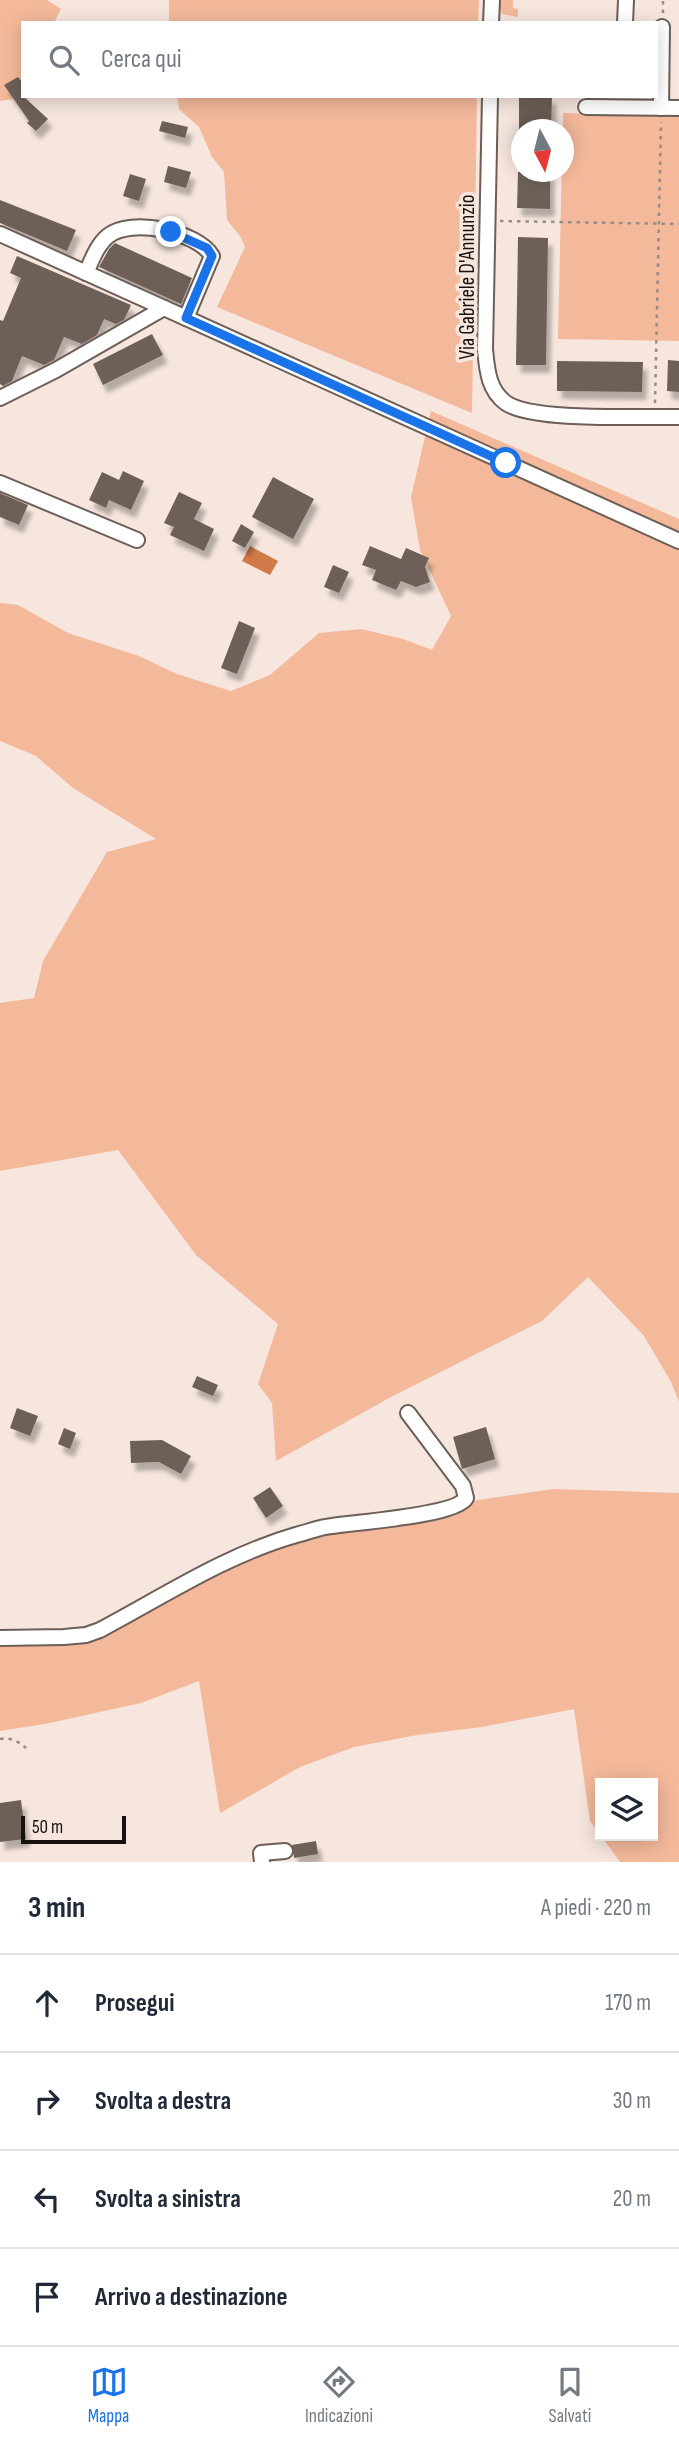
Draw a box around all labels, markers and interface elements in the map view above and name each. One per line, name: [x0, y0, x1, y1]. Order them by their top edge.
search box: [21, 21, 658, 98]
icon: search: [45, 41, 83, 79]
text: Cerca qui: [101, 44, 182, 75]
north arrow: [511, 119, 574, 182]
street label: Via Gabriele D'Annunzio: [455, 195, 480, 359]
route end: [155, 216, 186, 247]
route start: [490, 447, 521, 478]
map controls: [595, 1778, 658, 1841]
button: layers: [595, 1778, 658, 1841]
scale bar: [21, 1813, 126, 1845]
text: 50 m: [32, 1816, 63, 1839]
text: 3 min: [28, 1890, 85, 1926]
text: A piedi · 220 m: [541, 1894, 651, 1922]
icon: ahead: [28, 1984, 66, 2022]
text: Prosegui: [95, 1988, 174, 2019]
text: 170 m: [605, 1989, 651, 2017]
icon: right: [28, 2082, 66, 2120]
text: Svolta a destra: [95, 2086, 231, 2117]
text: 30 m: [613, 2087, 651, 2115]
icon: left: [28, 2180, 66, 2218]
text: Svolta a sinistra: [95, 2184, 241, 2215]
text: 20 m: [613, 2185, 651, 2213]
icon: arrive: [28, 2278, 66, 2316]
text: Arrivo a destinazione: [95, 2282, 288, 2313]
tab: Mappa: [88, 2363, 129, 2428]
tab: Indicazioni: [305, 2363, 373, 2428]
tab: Salvati: [549, 2363, 591, 2428]

